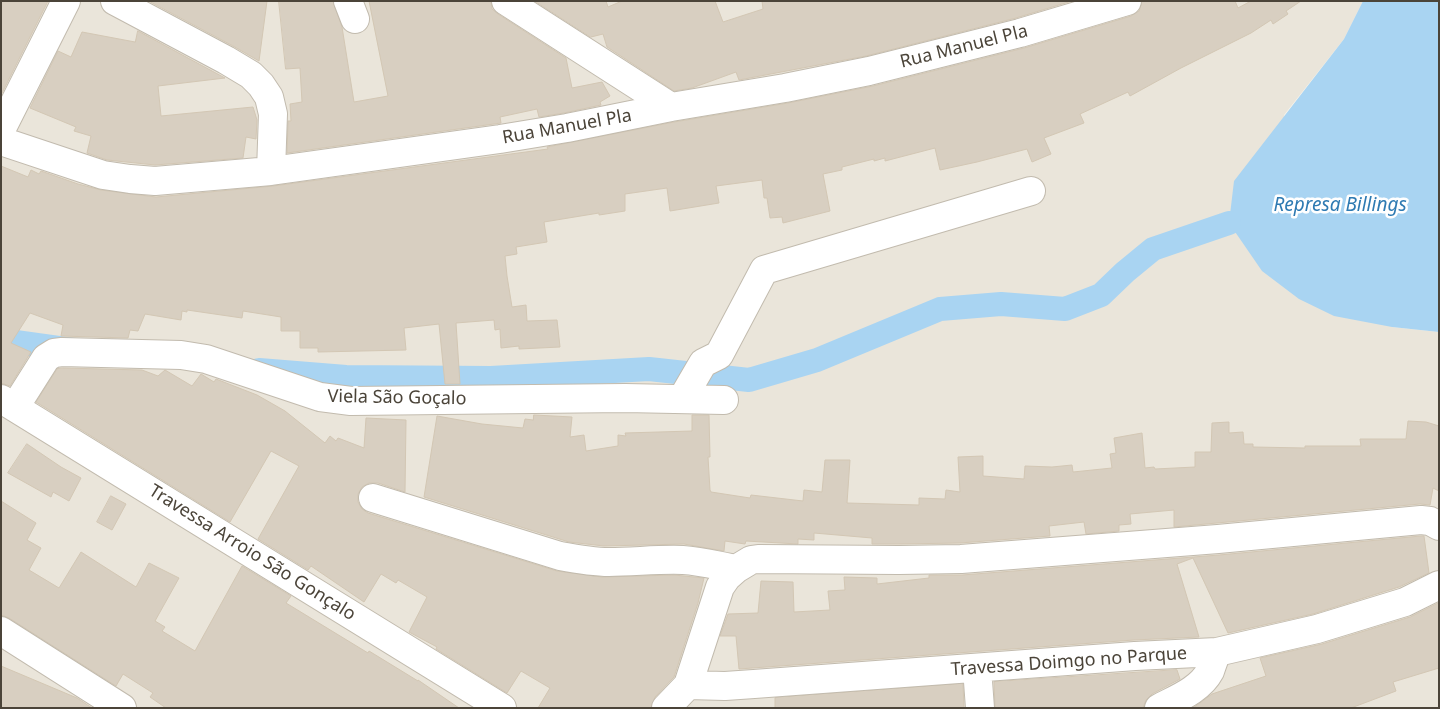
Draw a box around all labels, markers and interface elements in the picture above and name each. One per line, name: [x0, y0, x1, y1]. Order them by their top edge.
street label: Rua Manuel Pla: [898, 21, 1030, 73]
street label: Rua Manuel Pla: [501, 105, 633, 149]
water label: Represa Billings: [1273, 195, 1407, 217]
street label: Viela São Goçalo: [327, 386, 467, 410]
street label: Travessa Arroio São Gonçalo: [145, 480, 359, 626]
street label: Travessa Doimgo no Parque: [950, 643, 1188, 681]

